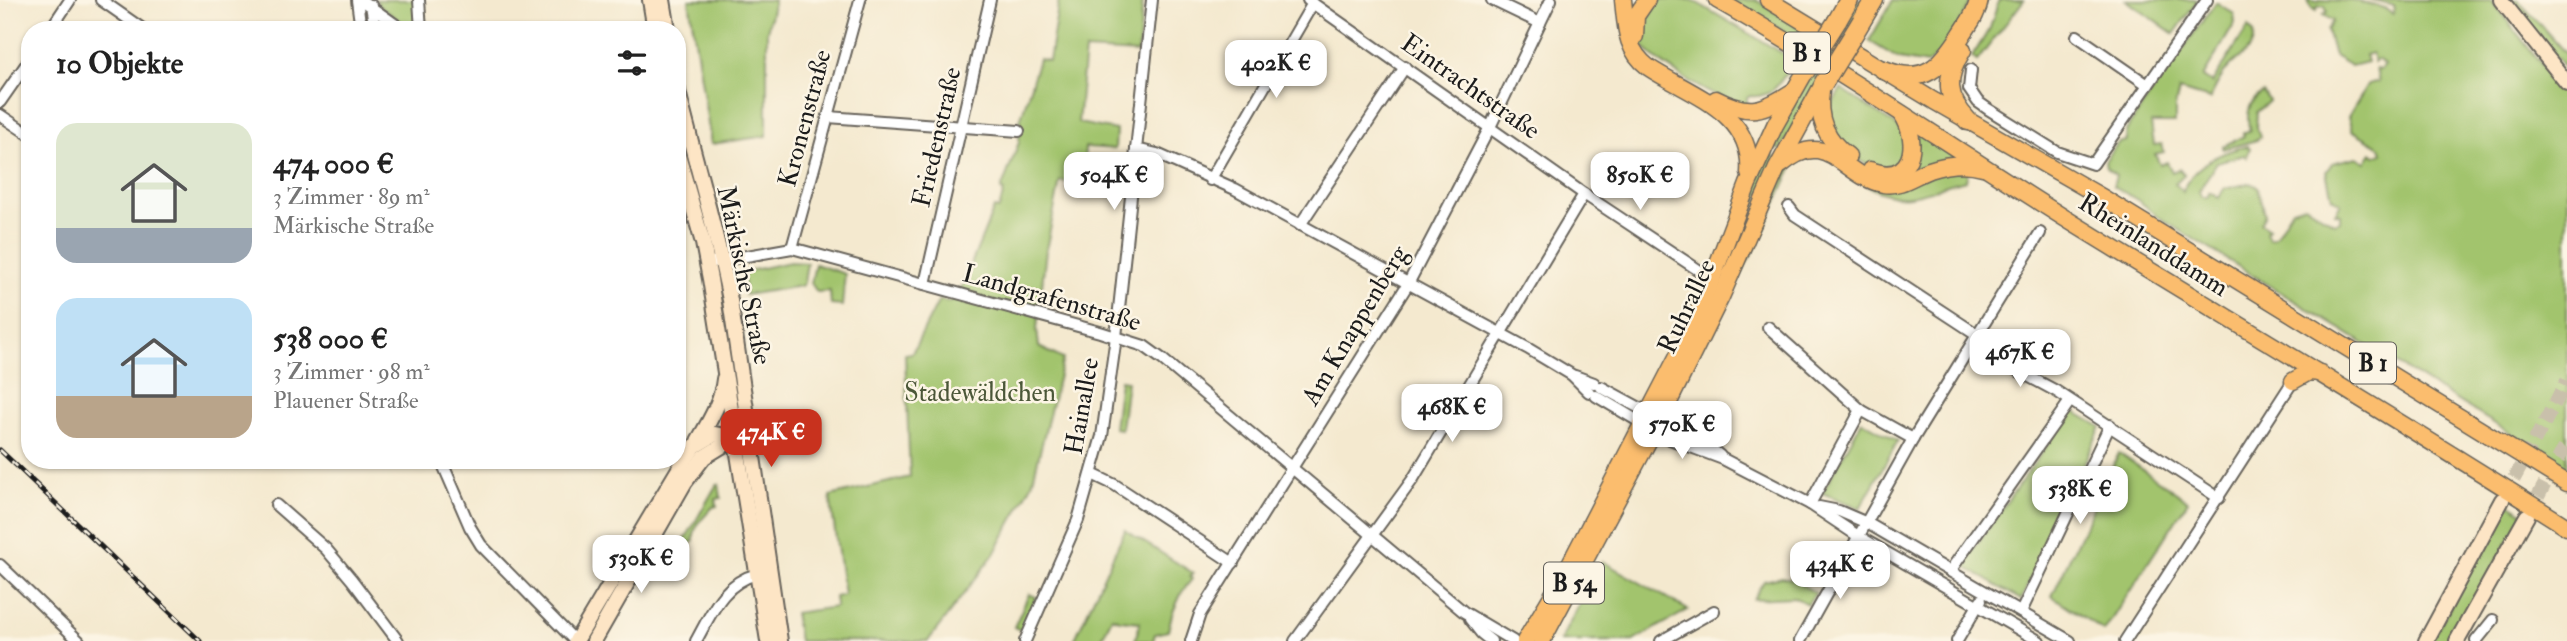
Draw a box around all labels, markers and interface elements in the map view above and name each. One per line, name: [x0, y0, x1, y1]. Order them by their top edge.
street label: Eintrachtstraße: [1395, 27, 1546, 147]
road number: B 1: [1784, 32, 1830, 74]
pin: 402K €: [1219, 41, 1333, 100]
icon: filters: [613, 44, 651, 82]
text: 10 Objekte: [56, 45, 183, 82]
street label: Kronenstraße: [771, 46, 839, 190]
text: 402K €: [1241, 48, 1311, 77]
street label: Friedenstraße: [905, 64, 969, 210]
text: 474 000 €: [273, 145, 394, 182]
icon: home: [112, 151, 196, 235]
pin: 504K €: [1057, 152, 1171, 212]
pin: 850K €: [1583, 152, 1697, 212]
text: 504K €: [1080, 160, 1148, 189]
text: 850K €: [1607, 160, 1673, 189]
text: 3 Zimmer · 89 m²: [273, 182, 430, 211]
street label: Märkische Straße: [709, 183, 779, 368]
street label: Rheinlanddamm: [2073, 186, 2234, 304]
text: Märkische Straße: [273, 211, 434, 240]
street label: Am Knappenberg: [1294, 239, 1417, 413]
street label: Ruhrallee: [1651, 254, 1723, 359]
street label: Landgrafenstraße: [959, 257, 1145, 339]
text: 538 000 €: [273, 320, 388, 357]
icon: home: [112, 326, 196, 410]
pin: 467K €: [1963, 330, 2077, 389]
text: 467K €: [1986, 337, 2054, 366]
road number: B 1: [2350, 342, 2396, 384]
street label: Hainallee: [1058, 355, 1106, 457]
text: 3 Zimmer · 98 m²: [273, 357, 430, 386]
park label: Stadewäldchen: [904, 377, 1056, 409]
pin: 468K €: [1395, 384, 1509, 444]
text: Plauener Straße: [273, 386, 419, 415]
text: 468K €: [1417, 392, 1487, 421]
pin: 570K €: [1625, 402, 1739, 461]
text: 570K €: [1649, 409, 1715, 438]
pin: 474K €: [714, 410, 828, 469]
text: 474K €: [737, 417, 805, 446]
pin: 538K €: [2023, 466, 2137, 526]
text: 538K €: [2048, 474, 2112, 503]
pin: 530K €: [584, 536, 698, 595]
pin: 434K €: [1783, 542, 1897, 601]
text: 530K €: [608, 543, 674, 572]
text: 434K €: [1806, 549, 1874, 578]
road number: B 54: [1544, 562, 1604, 604]

